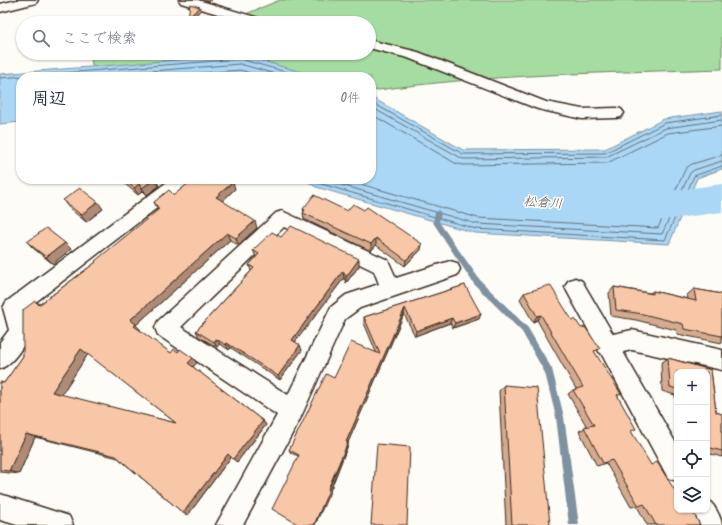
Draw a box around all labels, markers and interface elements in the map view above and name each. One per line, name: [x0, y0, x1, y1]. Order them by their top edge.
search box: [16, 16, 376, 60]
icon: search: [30, 27, 52, 49]
text: ここで検索: [62, 27, 137, 51]
text: 周辺: [32, 86, 66, 113]
text: 0件: [340, 88, 360, 109]
water label: 松倉川: [523, 191, 563, 215]
map controls: [674, 369, 710, 513]
button: +: [674, 369, 710, 405]
button: −: [674, 405, 710, 441]
button: locate: [674, 441, 710, 477]
button: layers: [674, 477, 710, 513]

